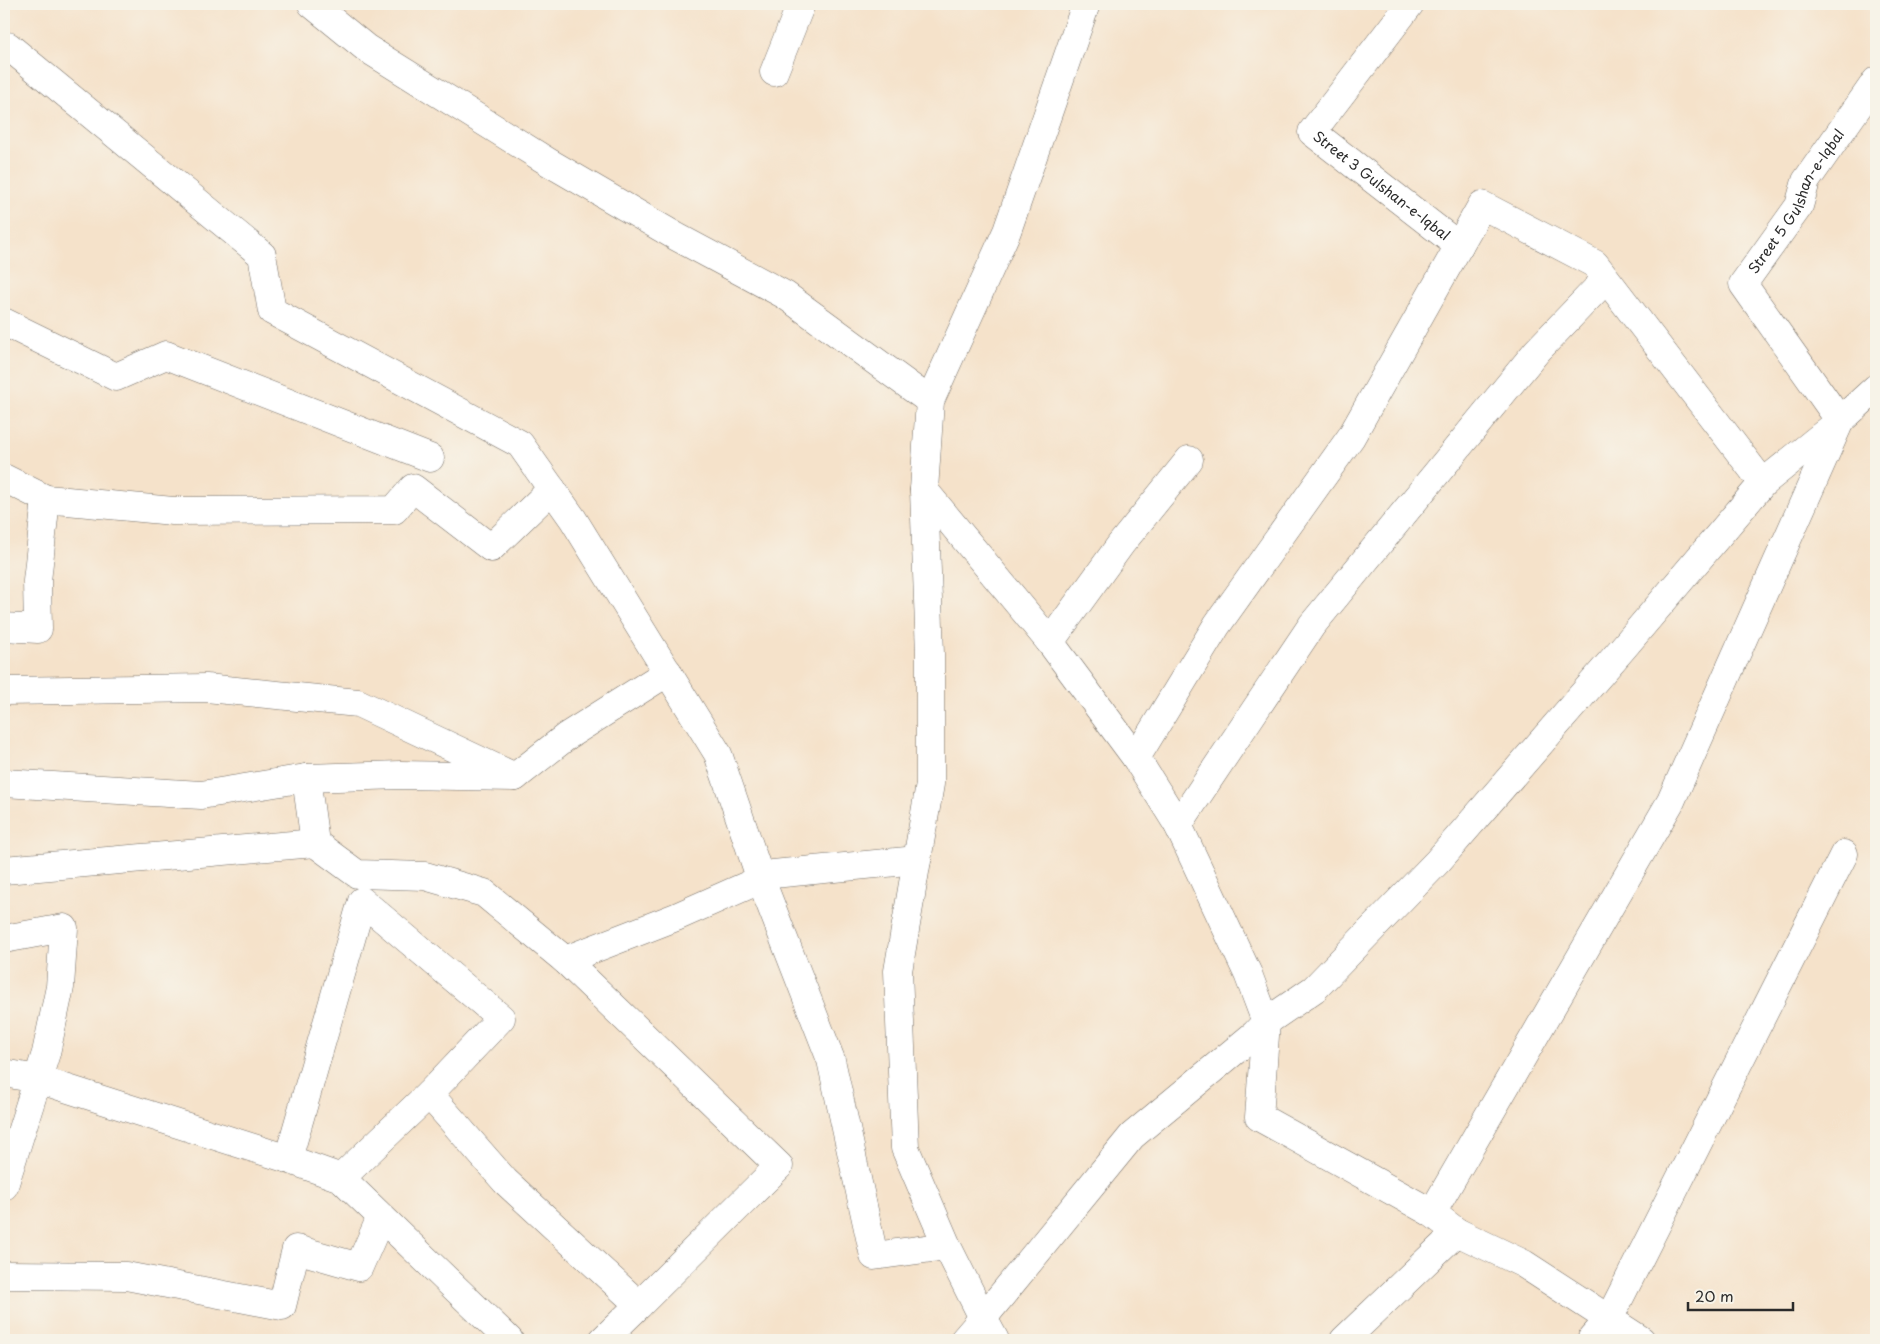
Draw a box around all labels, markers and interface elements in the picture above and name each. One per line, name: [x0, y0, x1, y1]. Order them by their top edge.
street label: Street 5 Gulshan-e-Iqbal: [1743, 125, 1849, 278]
street label: Street 3 Gulshan-e-Iqbal: [1309, 126, 1455, 245]
scale bar: [1688, 1279, 1792, 1311]
text: 20 m: [1695, 1284, 1734, 1307]

